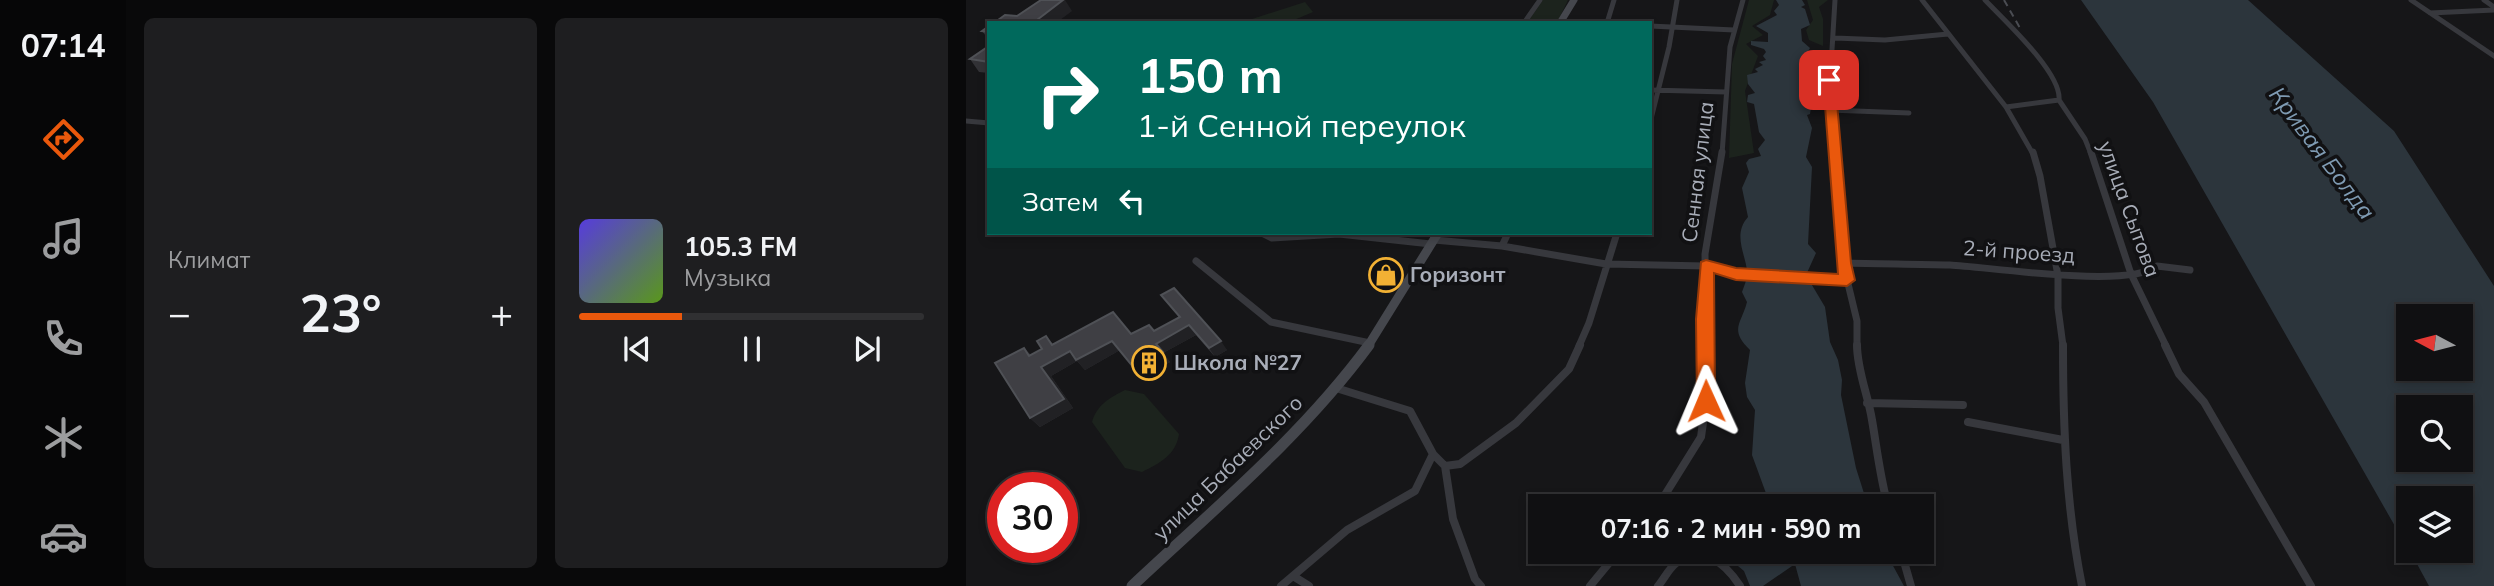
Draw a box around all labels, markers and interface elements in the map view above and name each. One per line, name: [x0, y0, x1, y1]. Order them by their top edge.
text: 07:14: [21, 25, 105, 65]
text: 150 m: [1137, 44, 1283, 105]
icon: right: [1022, 49, 1113, 140]
pin: [1799, 50, 1859, 110]
icon: arrive: [1810, 61, 1848, 99]
water label: Кривая Болда: [2263, 81, 2382, 225]
street label: Сенная улица: [1675, 100, 1719, 244]
text: 1-й Сенной переулок: [1137, 105, 1466, 145]
icon: directions: [39, 115, 88, 164]
street label: улица Сытова: [2093, 137, 2167, 280]
icon: left: [1113, 182, 1151, 220]
text: Затем: [1022, 185, 1099, 218]
icon: music: [39, 214, 88, 263]
text: 105.3 FM: [684, 230, 797, 263]
street label: 2-й проезд: [1962, 234, 2076, 268]
text: Климат: [168, 245, 250, 274]
shop icon: Горизонт: [1367, 256, 1405, 294]
place label: Горизонт: [1410, 261, 1506, 287]
text: Музыка: [684, 263, 771, 292]
text: 23°: [299, 280, 382, 345]
text: −: [168, 289, 191, 337]
text: +: [490, 289, 513, 337]
north arrow: [2396, 304, 2473, 382]
map controls: [2396, 304, 2473, 563]
icon: phone: [39, 314, 88, 363]
icon: previous: [618, 330, 656, 368]
icon: pause: [733, 330, 771, 368]
icon: next: [848, 330, 886, 368]
building icon: Школа №27: [1130, 344, 1168, 382]
place label: Школа №27: [1174, 349, 1302, 375]
position arrow: [1669, 364, 1743, 438]
street label: улица Бабаевского: [1147, 389, 1307, 545]
button: search: [2396, 395, 2473, 472]
icon: climate: [39, 413, 88, 462]
speed limit sign: 30: [987, 472, 1078, 563]
button: layers: [2396, 486, 2473, 563]
icon: car: [39, 512, 88, 561]
text: 07:16 · 2 мин · 590 m: [1601, 512, 1861, 545]

